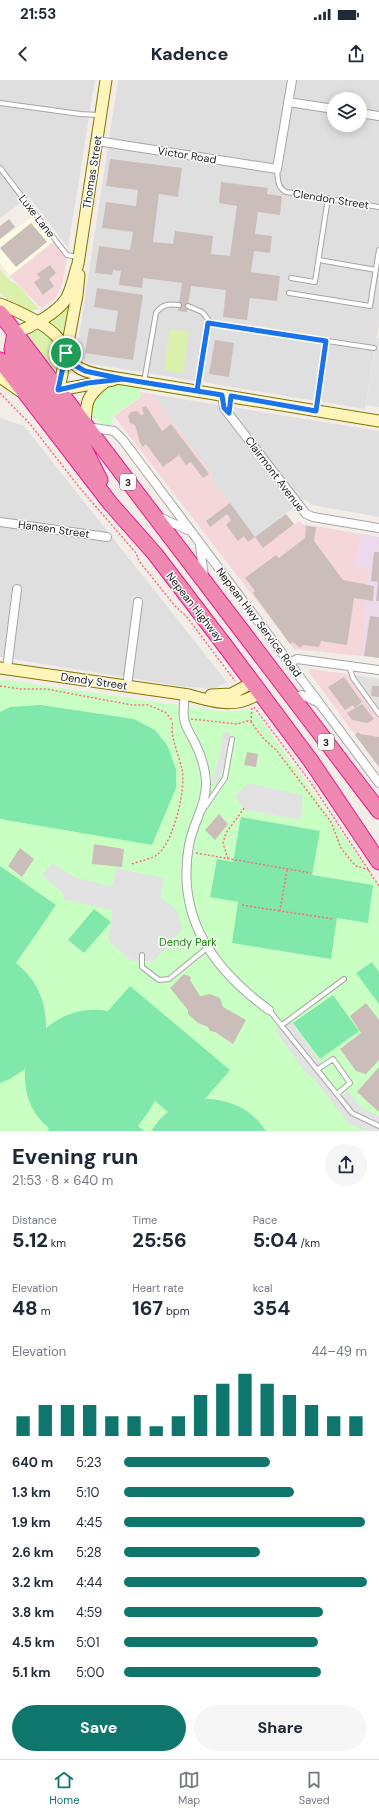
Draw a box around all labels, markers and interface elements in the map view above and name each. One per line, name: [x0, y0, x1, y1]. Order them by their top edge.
text: 21:53: [20, 4, 56, 24]
text: Kadence: [151, 42, 228, 66]
icon: back: [12, 43, 34, 65]
icon: share: [345, 43, 367, 65]
map controls: [327, 92, 367, 132]
button: layers: [327, 92, 367, 132]
street label: Thomas Street: [79, 134, 105, 210]
street label: Victor Road: [157, 143, 218, 167]
street label: Clendon Street: [292, 186, 370, 212]
street label: Luxe Lane: [16, 192, 58, 240]
pin: [49, 336, 83, 370]
icon: arrive: [55, 342, 77, 364]
street label: Clairmont Avenue: [242, 434, 308, 514]
road number: 3: [120, 474, 136, 490]
street label: Hansen Street: [17, 517, 91, 541]
street label: Nepean Hwy Service Road: [213, 565, 305, 680]
street label: Nepean Highway: [163, 569, 227, 645]
street label: Dendy Street: [60, 669, 128, 693]
road number: 3: [318, 734, 334, 750]
park label: Dendy Park: [159, 935, 217, 949]
text: Evening run: [12, 1142, 138, 1171]
button: share: [325, 1144, 367, 1186]
text: 21:53 · 8 × 640 m: [12, 1172, 113, 1189]
text: Distance: [12, 1213, 57, 1227]
text: Time: [132, 1213, 157, 1227]
text: Pace: [253, 1213, 277, 1227]
text: 5.12: [12, 1227, 48, 1253]
text: 25:56: [132, 1227, 187, 1253]
text: 5:04: [253, 1227, 298, 1253]
text: km: [48, 1236, 66, 1250]
text: /km: [298, 1236, 320, 1250]
text: Elevation: [12, 1281, 58, 1295]
text: Heart rate: [132, 1281, 184, 1295]
text: kcal: [253, 1281, 273, 1295]
text: 48: [12, 1295, 38, 1321]
text: 167: [132, 1295, 163, 1321]
text: 354: [253, 1295, 290, 1321]
text: m: [38, 1304, 51, 1318]
text: bpm: [163, 1304, 189, 1318]
text: Elevation: [12, 1343, 66, 1360]
text: 44–49 m: [311, 1343, 367, 1360]
text: 640 m: [12, 1454, 53, 1471]
text: 5:23: [76, 1454, 102, 1471]
text: 1.3 km: [12, 1484, 51, 1501]
text: 5:10: [76, 1484, 100, 1501]
text: 1.9 km: [12, 1514, 51, 1531]
text: 4:45: [76, 1514, 102, 1531]
text: 2.6 km: [12, 1544, 53, 1561]
text: 5:28: [76, 1544, 102, 1561]
text: 3.2 km: [12, 1574, 53, 1591]
text: 4:44: [76, 1574, 102, 1591]
text: 3.8 km: [12, 1604, 54, 1621]
text: 4:59: [76, 1604, 102, 1621]
text: 4.5 km: [12, 1634, 55, 1651]
text: 5:01: [76, 1634, 100, 1651]
text: 5.1 km: [12, 1664, 50, 1681]
text: 5:00: [76, 1664, 104, 1681]
button: Save: [12, 1705, 186, 1751]
button: Share: [194, 1705, 367, 1751]
tab: Home: [49, 1769, 79, 1807]
tab: Map: [178, 1769, 200, 1807]
tab: Saved: [299, 1769, 330, 1807]

